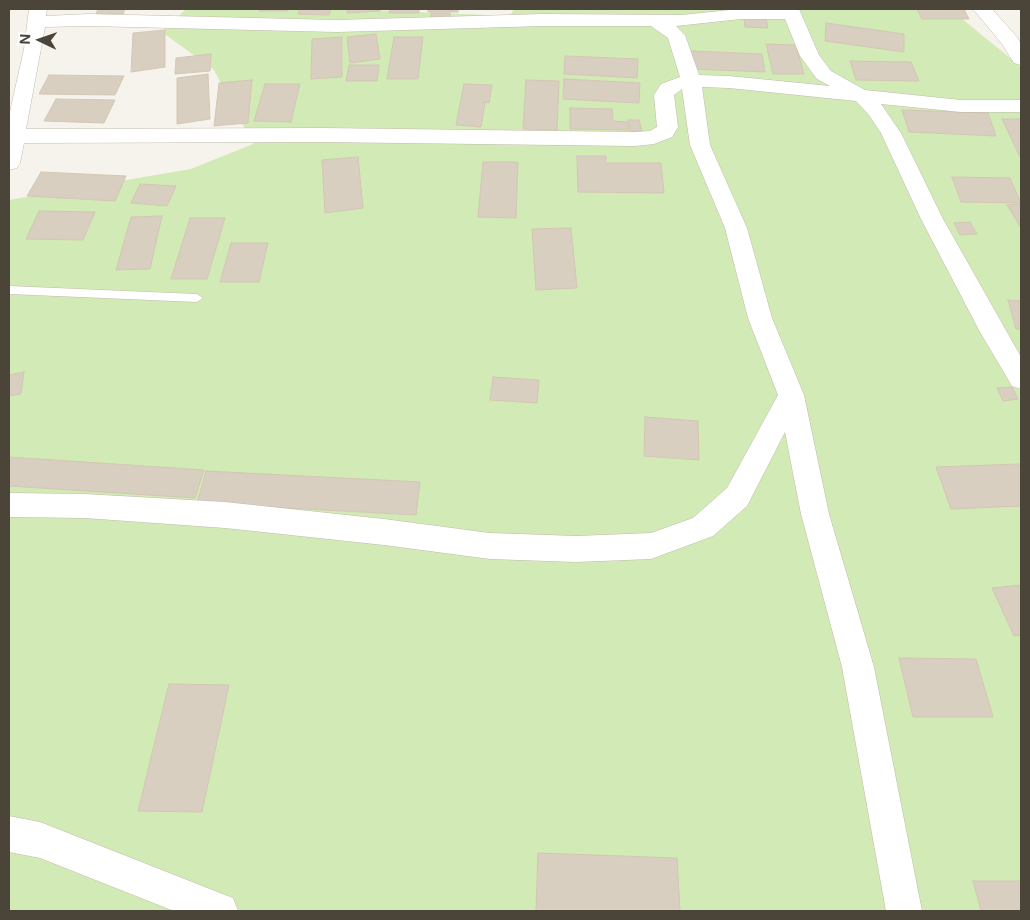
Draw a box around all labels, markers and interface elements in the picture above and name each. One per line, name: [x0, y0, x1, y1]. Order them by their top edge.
north arrow: [15, 15, 65, 65]
text: N: [16, 33, 33, 45]

